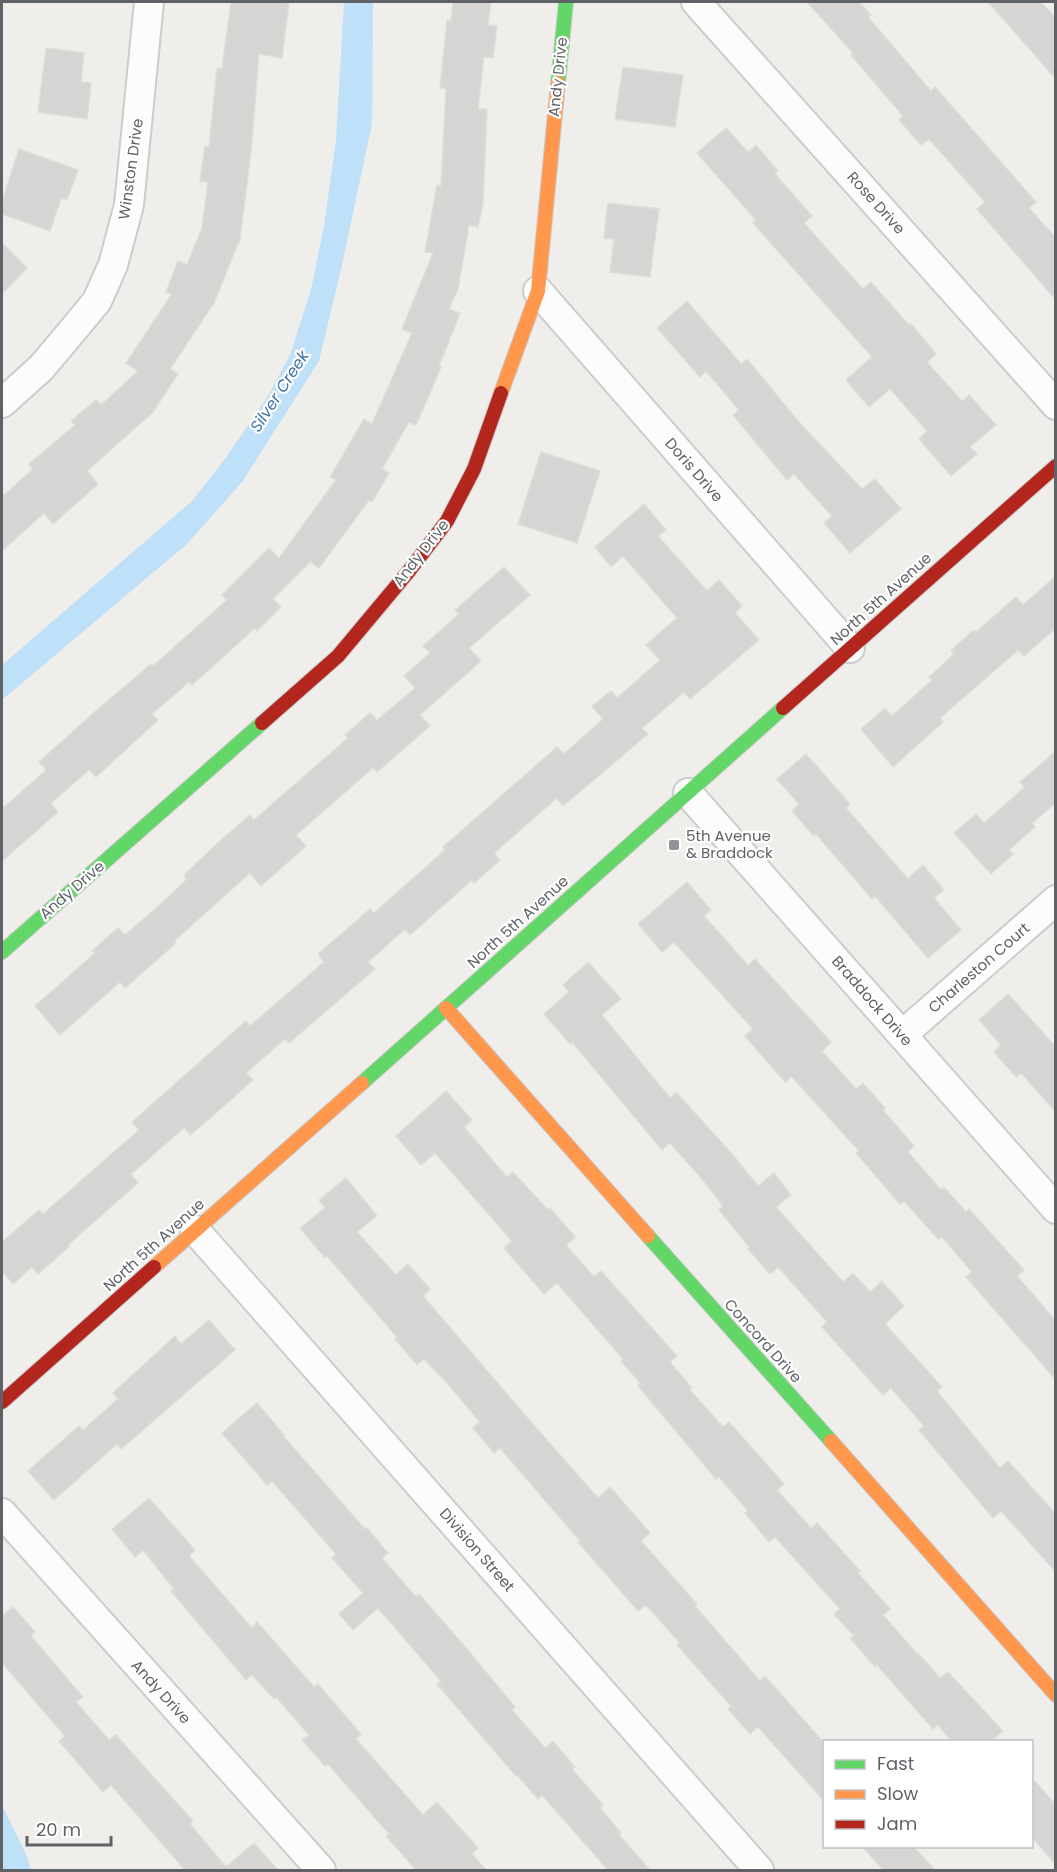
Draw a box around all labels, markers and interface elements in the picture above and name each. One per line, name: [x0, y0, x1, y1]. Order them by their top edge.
street label: Andy Drive: [543, 36, 572, 118]
street label: Winston Drive: [113, 117, 148, 221]
street label: Rose Drive: [843, 167, 910, 238]
water label: Silver Creek: [244, 345, 315, 437]
street label: Doris Drive: [661, 433, 728, 506]
street label: Andy Drive: [388, 515, 453, 591]
street label: North 5th Avenue: [825, 547, 936, 650]
place label: 5th Avenue & Braddock: [686, 825, 773, 863]
marker: 5th Avenue & Braddock: [667, 838, 681, 852]
street label: Andy Drive: [35, 855, 109, 924]
street label: North 5th Avenue: [462, 870, 573, 973]
street label: Charleston Court: [923, 918, 1034, 1018]
street label: Braddock Drive: [827, 951, 917, 1050]
street label: North 5th Avenue: [98, 1193, 209, 1296]
street label: Concord Drive: [720, 1294, 807, 1387]
street label: Division Street: [435, 1503, 520, 1596]
street label: Andy Drive: [127, 1655, 196, 1728]
legend: [823, 1740, 1033, 1848]
text: Fast: [877, 1751, 914, 1776]
text: Slow: [877, 1781, 919, 1806]
scale bar: [27, 1809, 111, 1847]
text: Jam: [877, 1811, 917, 1836]
text: 20 m: [36, 1817, 81, 1842]

